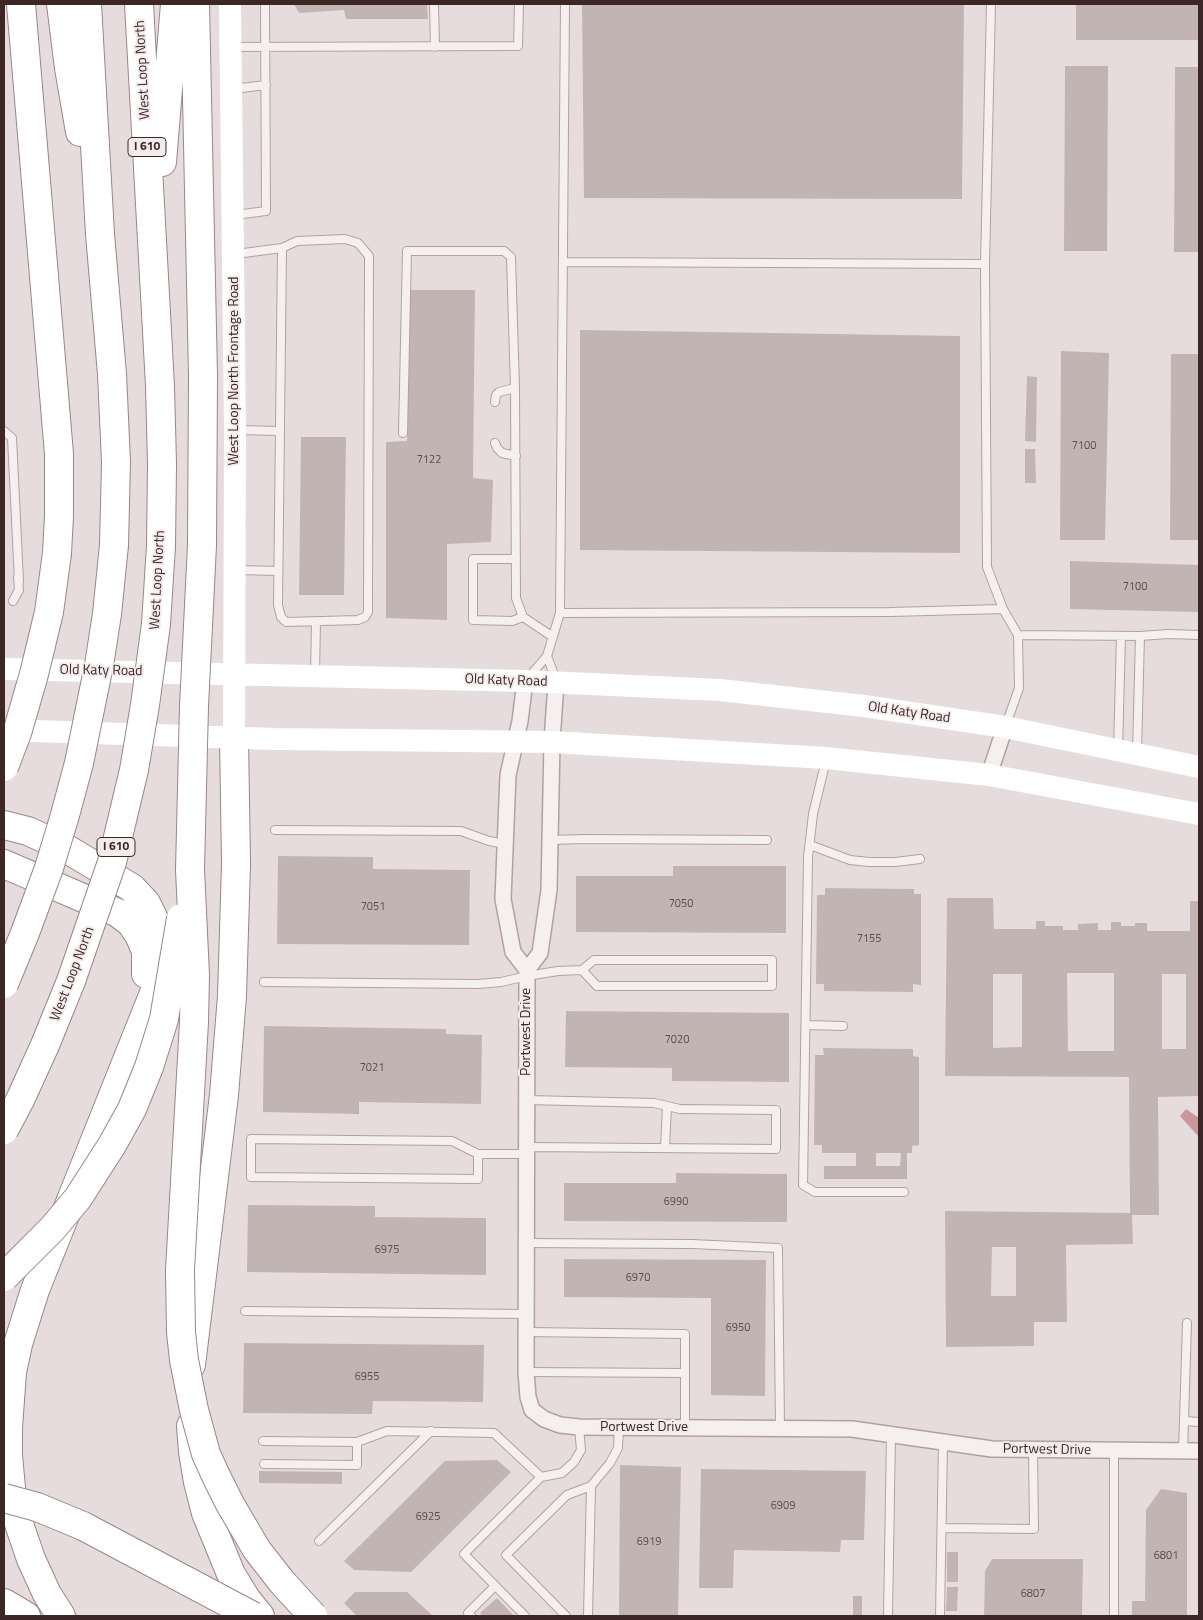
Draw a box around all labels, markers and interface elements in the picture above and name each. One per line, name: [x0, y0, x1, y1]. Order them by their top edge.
street label: West Loop North: [132, 20, 154, 120]
road number: I 610: [128, 138, 166, 156]
street label: West Loop North Frontage Road: [227, 277, 243, 465]
house number: 7100: [1072, 439, 1096, 453]
house number: 7122: [417, 453, 441, 467]
street label: West Loop North: [147, 530, 169, 630]
house number: 7100: [1123, 580, 1147, 594]
street label: Old Katy Road: [59, 662, 143, 680]
street label: Old Katy Road: [464, 671, 548, 691]
street label: Old Katy Road: [867, 699, 951, 727]
road number: I 610: [97, 838, 135, 856]
house number: 7050: [669, 897, 693, 911]
house number: 7051: [361, 900, 385, 914]
street label: West Loop North: [47, 924, 99, 1024]
house number: 7155: [857, 932, 881, 946]
street label: Portwest Drive: [519, 988, 535, 1076]
house number: 7020: [665, 1033, 689, 1047]
house number: 7021: [360, 1061, 384, 1075]
house number: 6990: [664, 1195, 688, 1209]
house number: 6975: [375, 1243, 399, 1257]
house number: 6970: [626, 1271, 650, 1285]
house number: 6950: [726, 1321, 750, 1335]
house number: 6955: [355, 1370, 379, 1384]
street label: Portwest Drive: [600, 1420, 688, 1436]
street label: Portwest Drive: [1003, 1441, 1091, 1459]
house number: 6909: [771, 1499, 795, 1513]
house number: 6925: [416, 1510, 440, 1524]
house number: 6919: [637, 1535, 661, 1549]
house number: 6801: [1154, 1549, 1178, 1563]
house number: 6807: [1021, 1587, 1045, 1601]

